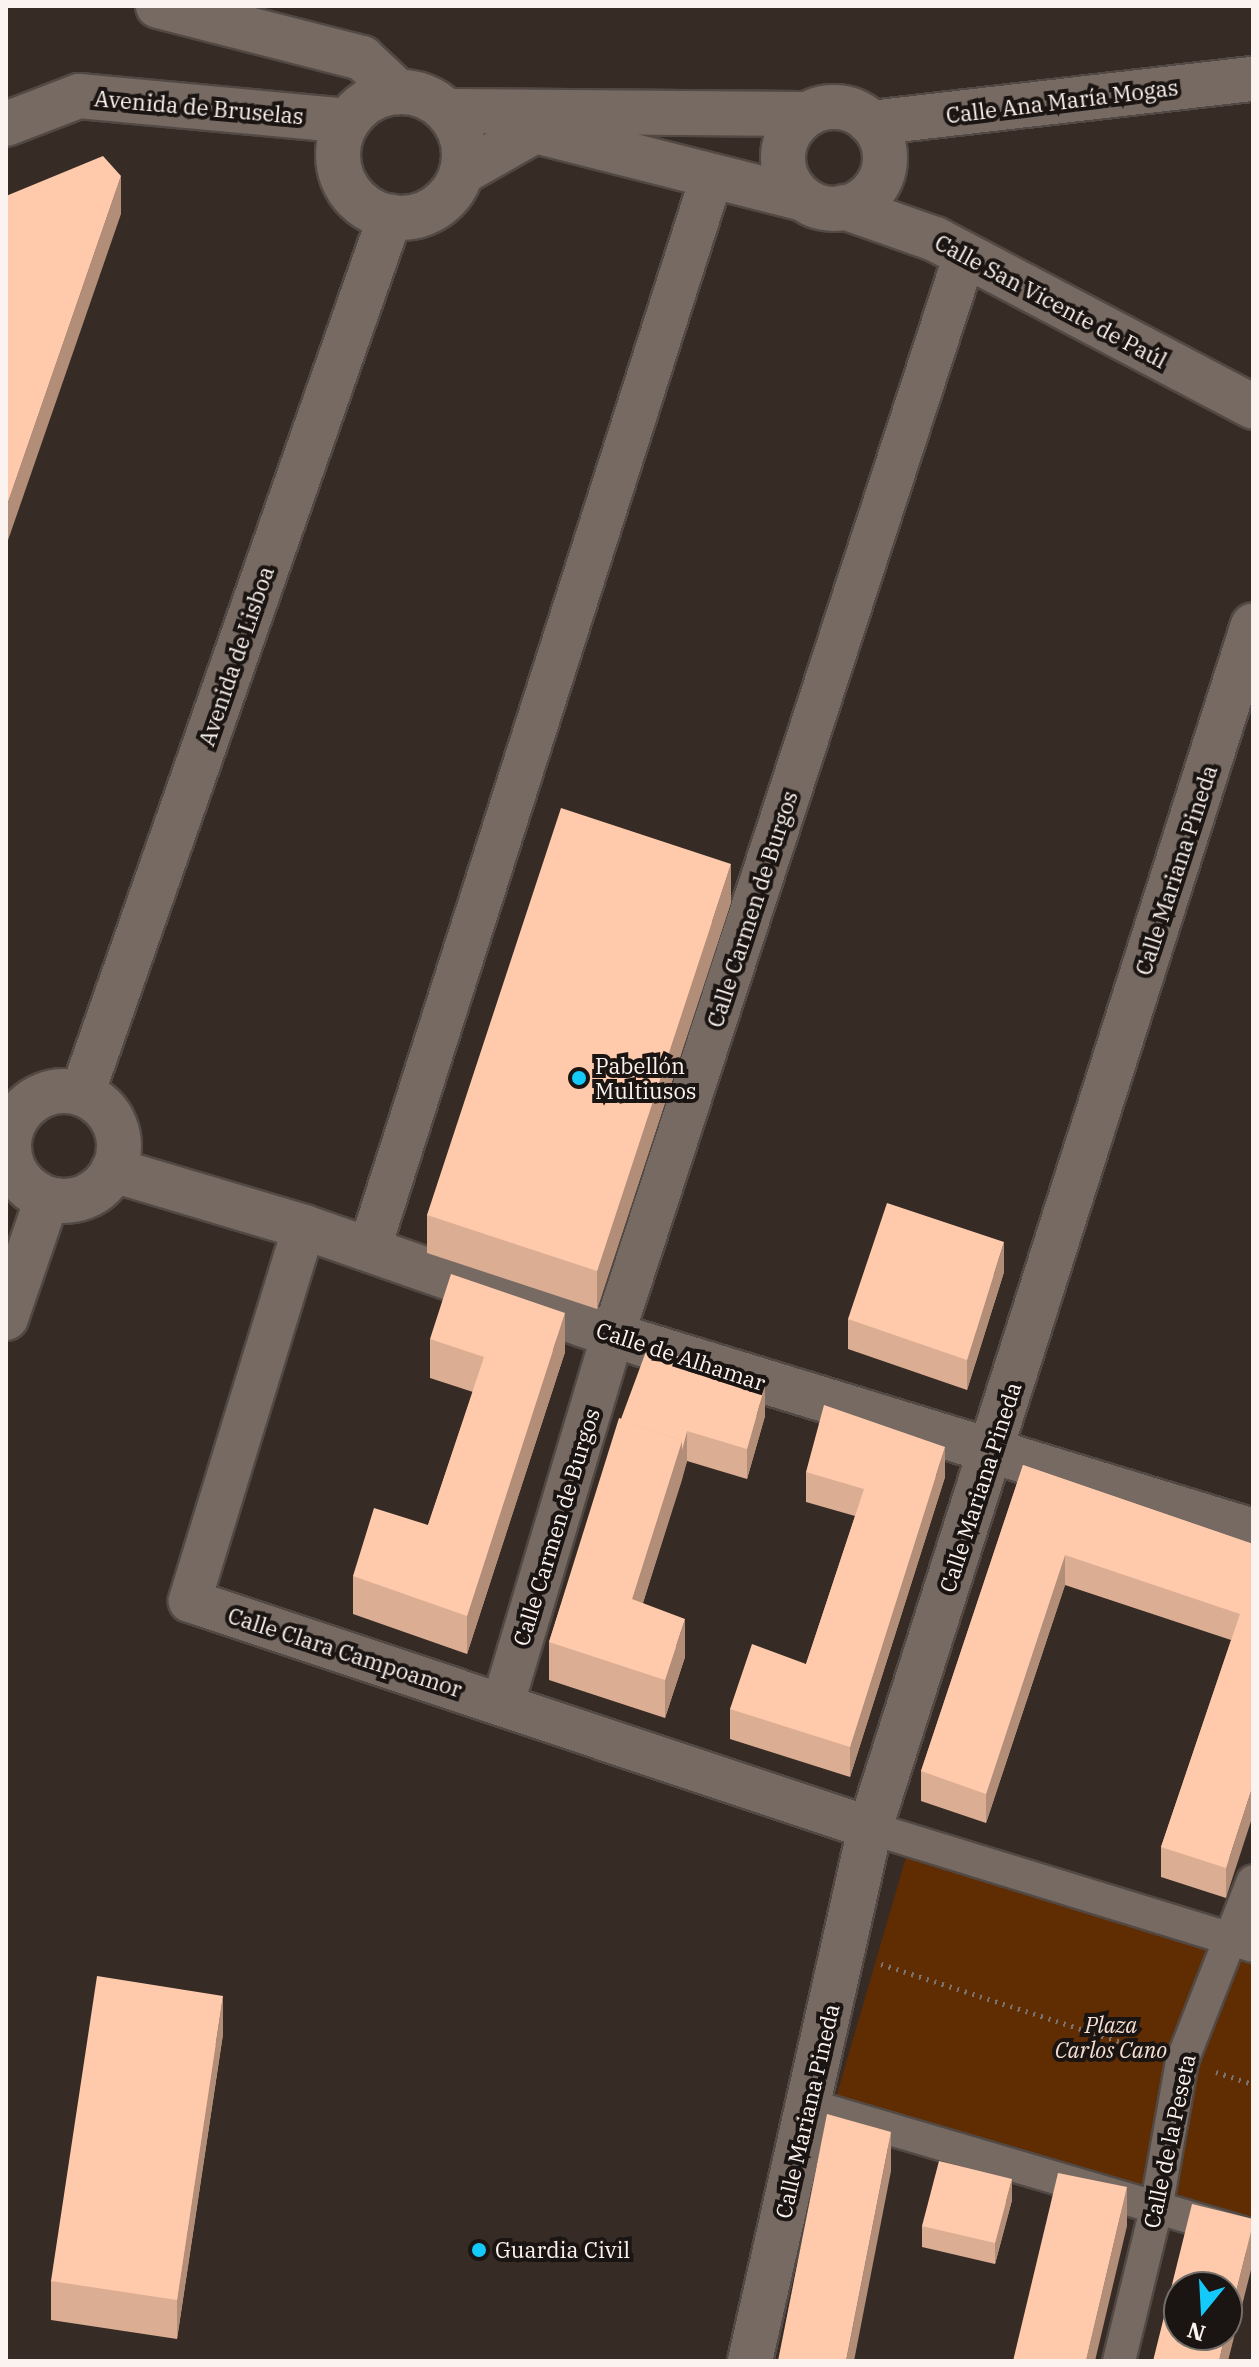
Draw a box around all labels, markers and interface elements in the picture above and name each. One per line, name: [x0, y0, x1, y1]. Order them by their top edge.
street label: Calle Ana María Mogas: [944, 74, 1180, 128]
street label: Avenida de Bruselas: [93, 85, 305, 129]
street label: Calle San Vicente de Paúl: [931, 229, 1171, 373]
street label: Avenida de Lisboa: [193, 563, 279, 749]
street label: Calle Mariana Pineda: [1130, 762, 1222, 978]
street label: Calle Carmen de Burgos: [701, 787, 803, 1031]
place label: Pabellón Multiusos: [595, 1052, 697, 1104]
marker: Pabellón Multiusos: [570, 1069, 588, 1087]
street label: Calle de Alhamar: [593, 1316, 769, 1396]
street label: Calle Mariana Pineda: [934, 1379, 1026, 1595]
street label: Calle Carmen de Burgos: [507, 1405, 605, 1649]
street label: Calle Clara Campoamor: [225, 1602, 465, 1702]
street label: Calle Mariana Pineda: [769, 2001, 845, 2221]
park label: Plaza Carlos Cano: [1055, 2011, 1167, 2062]
street label: Calle de la Peseta: [1138, 2051, 1200, 2231]
place label: Guardia Civil: [495, 2237, 630, 2263]
marker: Guardia Civil: [470, 2241, 488, 2259]
north arrow: [1163, 2271, 1243, 2351]
text: N: [1183, 2316, 1209, 2349]

